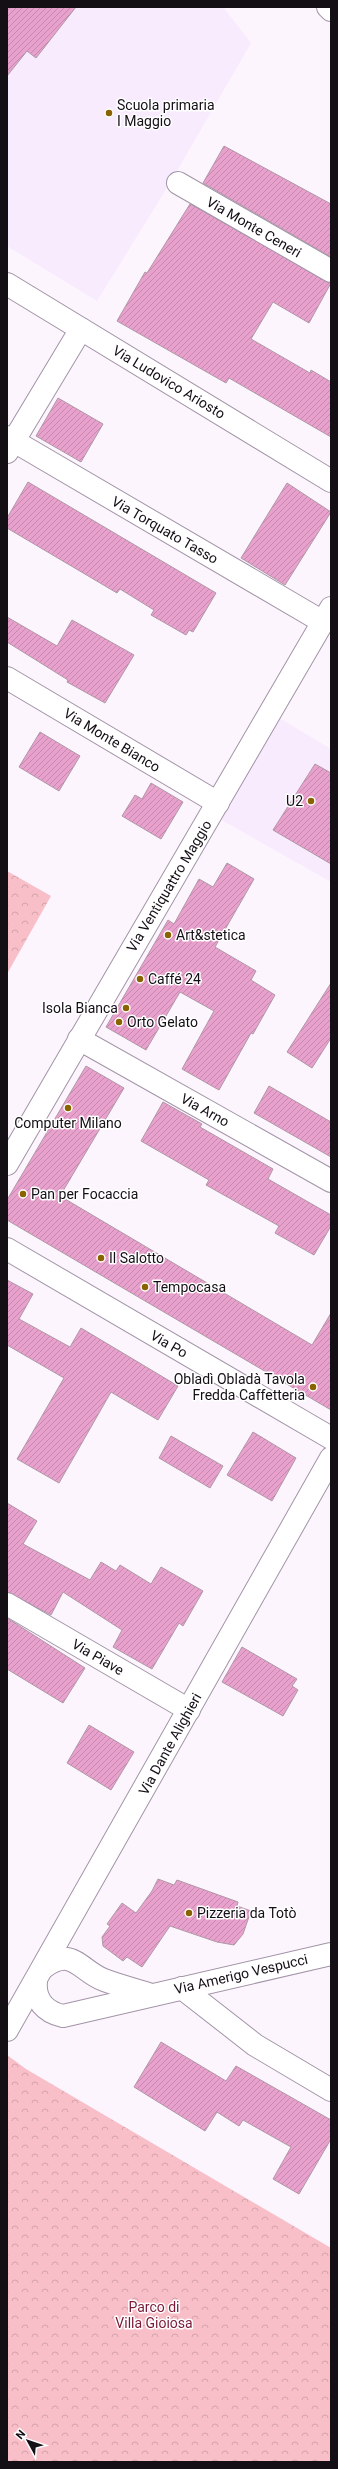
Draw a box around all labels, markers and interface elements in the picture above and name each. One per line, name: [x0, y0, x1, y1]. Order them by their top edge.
place label: Scuola primaria I Maggio: [117, 97, 215, 129]
marker: Scuola primaria I Maggio: [104, 108, 114, 118]
street label: Via Monte Ceneri: [204, 193, 304, 261]
street label: Via Ludovico Ariosto: [110, 342, 228, 422]
street label: Via Torquato Tasso: [109, 493, 221, 567]
street label: Via Monte Bianco: [61, 705, 163, 775]
place label: U2: [286, 793, 303, 809]
marker: U2: [306, 796, 316, 806]
street label: Via Ventiquattro Maggio: [123, 817, 215, 955]
place label: Art&stetica: [176, 927, 246, 943]
marker: Art&stetica: [163, 930, 173, 940]
place label: Caffé 24: [148, 971, 201, 987]
marker: Caffé 24: [135, 974, 145, 984]
place label: Isola Bianca: [42, 1000, 118, 1016]
marker: Isola Bianca: [121, 1003, 131, 1013]
place label: Orto Gelato: [127, 1014, 198, 1030]
marker: Orto Gelato: [114, 1017, 124, 1027]
street label: Via Arno: [178, 1090, 232, 1130]
marker: Computer Milano: [63, 1103, 73, 1113]
place label: Computer Milano: [14, 1115, 122, 1131]
place label: Pan per Focaccia: [31, 1186, 138, 1202]
marker: Pan per Focaccia: [18, 1189, 28, 1199]
place label: Il Salotto: [109, 1250, 164, 1266]
marker: Il Salotto: [96, 1253, 106, 1263]
place label: Tempocasa: [153, 1279, 226, 1295]
marker: Tempocasa: [140, 1282, 150, 1292]
street label: Via Po: [148, 1327, 190, 1361]
place label: Obladì Obladà Tavola Fredda Caffetteria: [174, 1371, 305, 1403]
marker: Obladì Obladà Tavola Fredda Caffetteria: [308, 1382, 318, 1392]
street label: Via Piave: [69, 1636, 127, 1678]
street label: Via Dante Alighieri: [135, 1690, 205, 1798]
place label: Pizzeria da Totò: [197, 1905, 296, 1921]
marker: Pizzeria da Totò: [184, 1908, 194, 1918]
street label: Via Amerigo Vespucci: [173, 1951, 309, 1997]
park label: Parco di Villa Gioiosa: [115, 2299, 193, 2331]
north arrow: [8, 2421, 48, 2461]
text: N: [13, 2428, 28, 2442]

